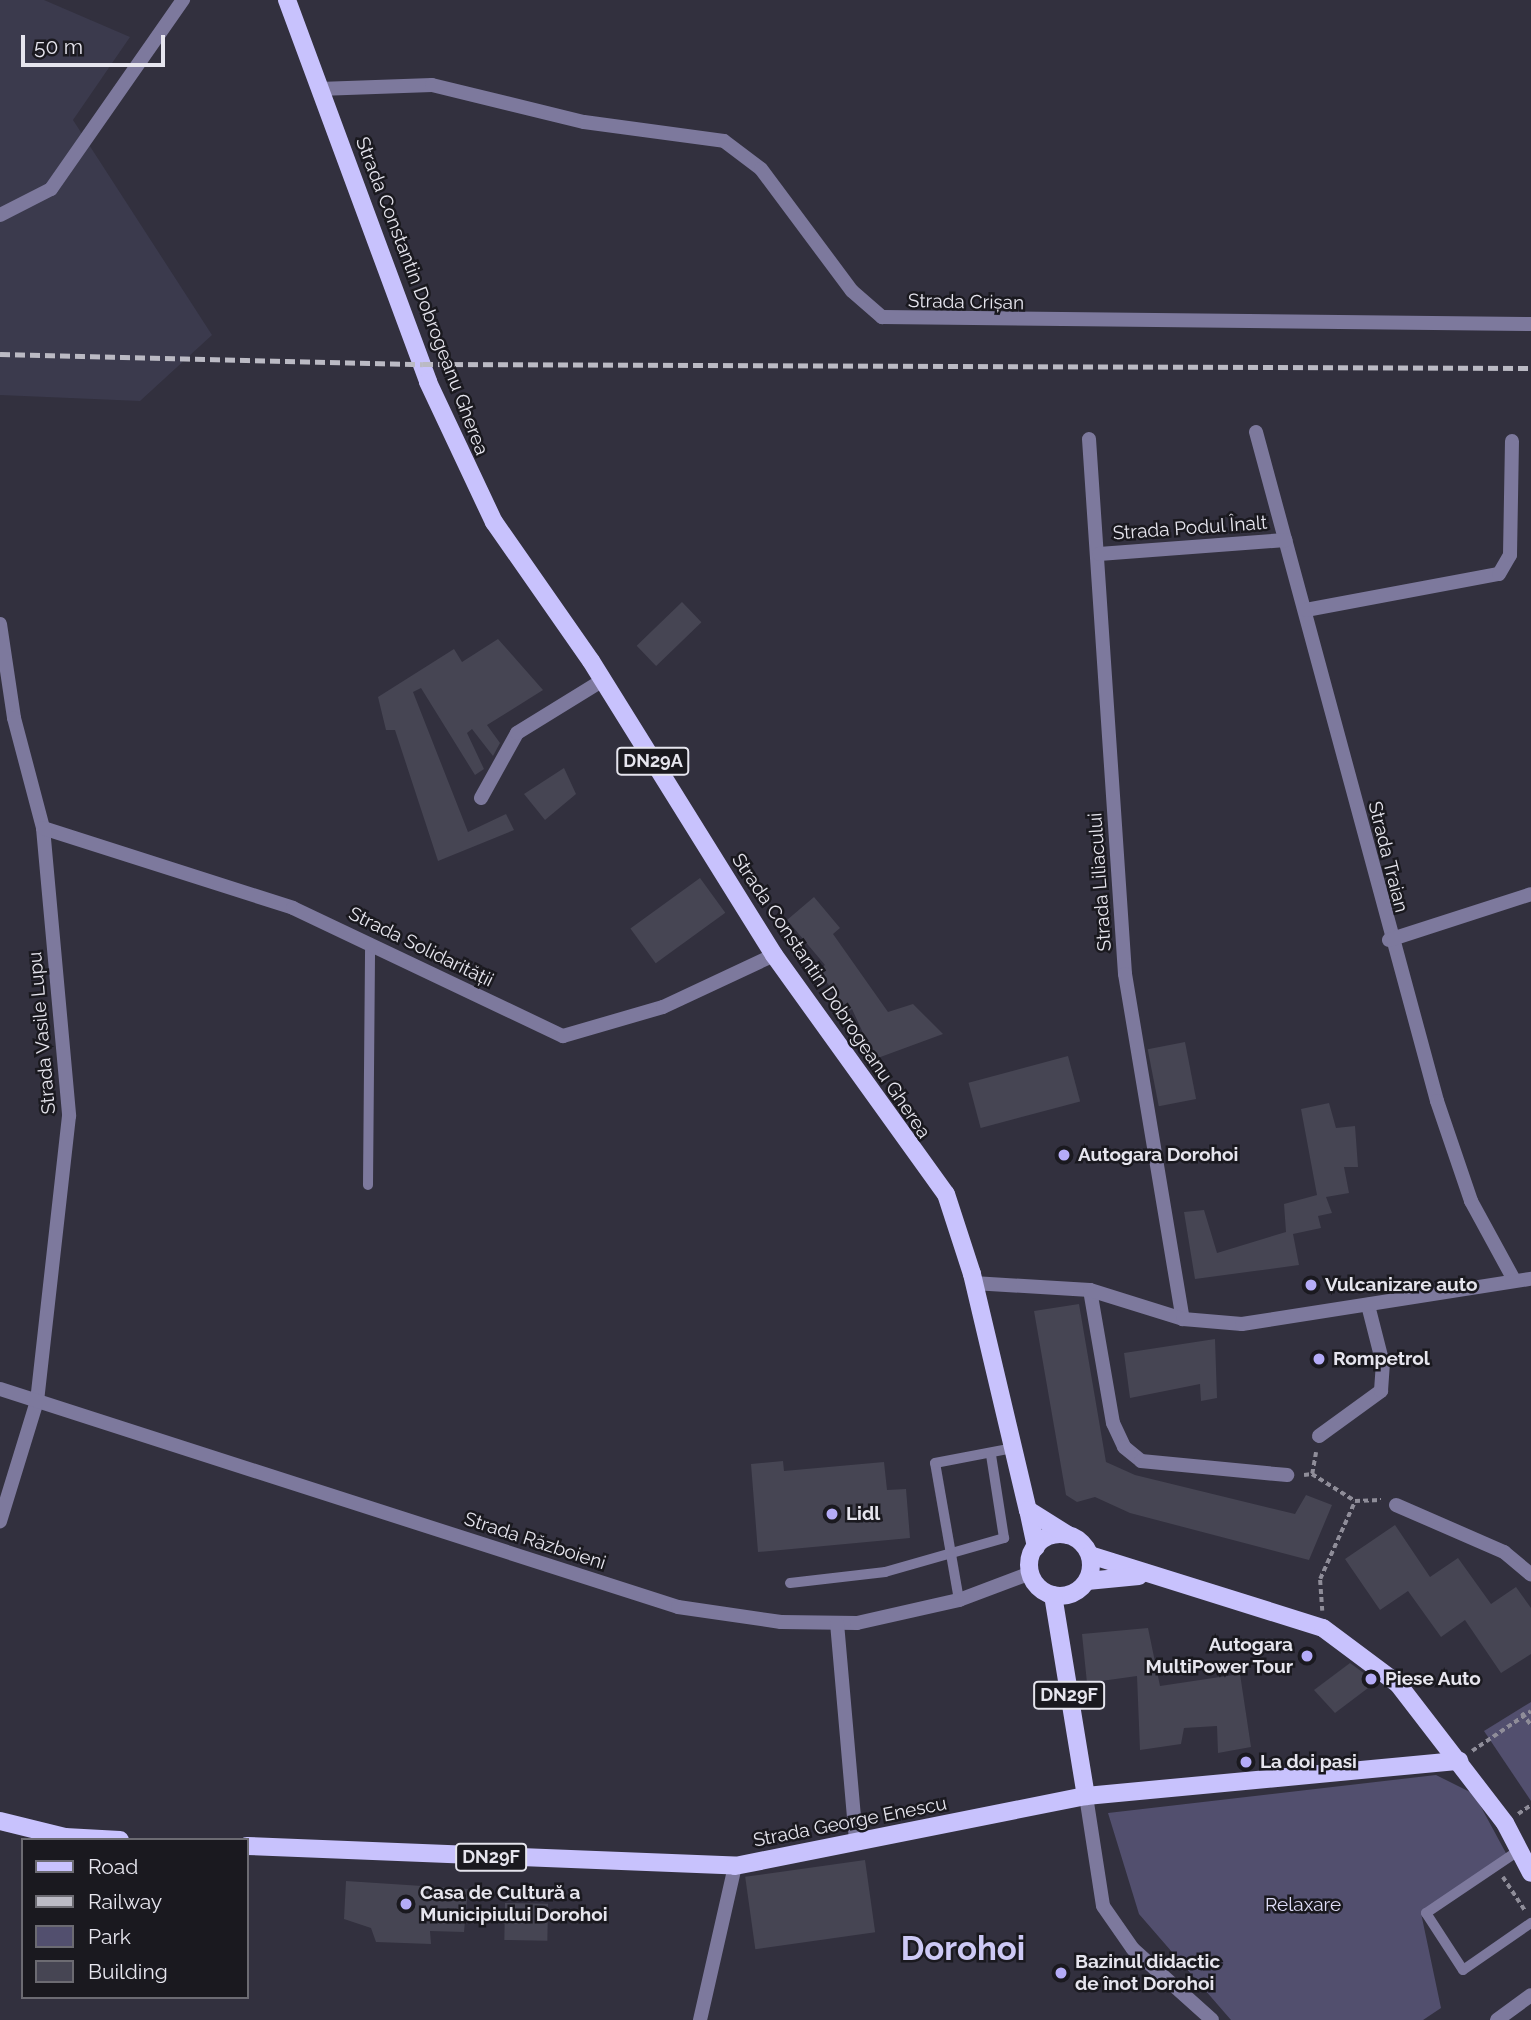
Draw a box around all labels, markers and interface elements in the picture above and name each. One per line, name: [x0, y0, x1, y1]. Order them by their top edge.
scale bar: [24, 21, 168, 65]
text: 50 m: [34, 34, 83, 59]
street label: Strada Constantin Dobrogeanu Gherea: [351, 134, 493, 458]
street label: Strada Crișan: [908, 290, 1024, 314]
street label: Strada Podul Înalt: [1112, 511, 1268, 545]
road number: DN29A: [616, 746, 690, 776]
street label: Strada Traian: [1363, 799, 1413, 915]
street label: Strada Liliacului: [1084, 812, 1116, 952]
street label: Strada Constantin Dobrogeanu Gherea: [727, 849, 935, 1143]
street label: Strada Solidarității: [345, 902, 497, 992]
street label: Strada Vasile Lupu: [24, 950, 60, 1116]
place label: Autogara Dorohoi: [1078, 1144, 1238, 1166]
marker: Autogara Dorohoi: [1056, 1147, 1072, 1163]
place label: Vulcanizare auto: [1325, 1274, 1478, 1296]
marker: Vulcanizare auto: [1303, 1277, 1319, 1293]
place label: Rompetrol: [1333, 1348, 1430, 1370]
marker: Rompetrol: [1311, 1351, 1327, 1367]
place label: Lidl: [846, 1503, 880, 1525]
marker: Lidl: [824, 1506, 840, 1522]
street label: Strada Războieni: [461, 1507, 609, 1575]
place label: Autogara MultiPower Tour: [1145, 1634, 1293, 1678]
marker: Autogara MultiPower Tour: [1299, 1648, 1315, 1664]
place label: Piese Auto: [1385, 1668, 1481, 1690]
marker: Piese Auto: [1363, 1671, 1379, 1687]
road number: DN29F: [1032, 1680, 1106, 1710]
place label: La doi pasi: [1260, 1751, 1357, 1773]
marker: La doi pasi: [1238, 1754, 1254, 1770]
street label: Strada George Enescu: [751, 1792, 949, 1852]
legend: [21, 1838, 248, 1999]
road number: DN29F: [454, 1842, 528, 1871]
text: Road: [88, 1854, 138, 1879]
place label: Casa de Cultură a Municipiului Dorohoi: [420, 1882, 608, 1926]
text: Railway: [88, 1889, 162, 1914]
park label: Relaxare: [1265, 1894, 1341, 1916]
marker: Casa de Cultură a Municipiului Dorohoi: [398, 1896, 414, 1912]
text: Park: [88, 1924, 131, 1949]
district label: Dorohoi: [901, 1929, 1025, 1969]
place label: Bazinul didactic de înot Dorohoi: [1075, 1951, 1221, 1995]
text: Building: [88, 1959, 168, 1984]
marker: Bazinul didactic de înot Dorohoi: [1053, 1965, 1069, 1981]

